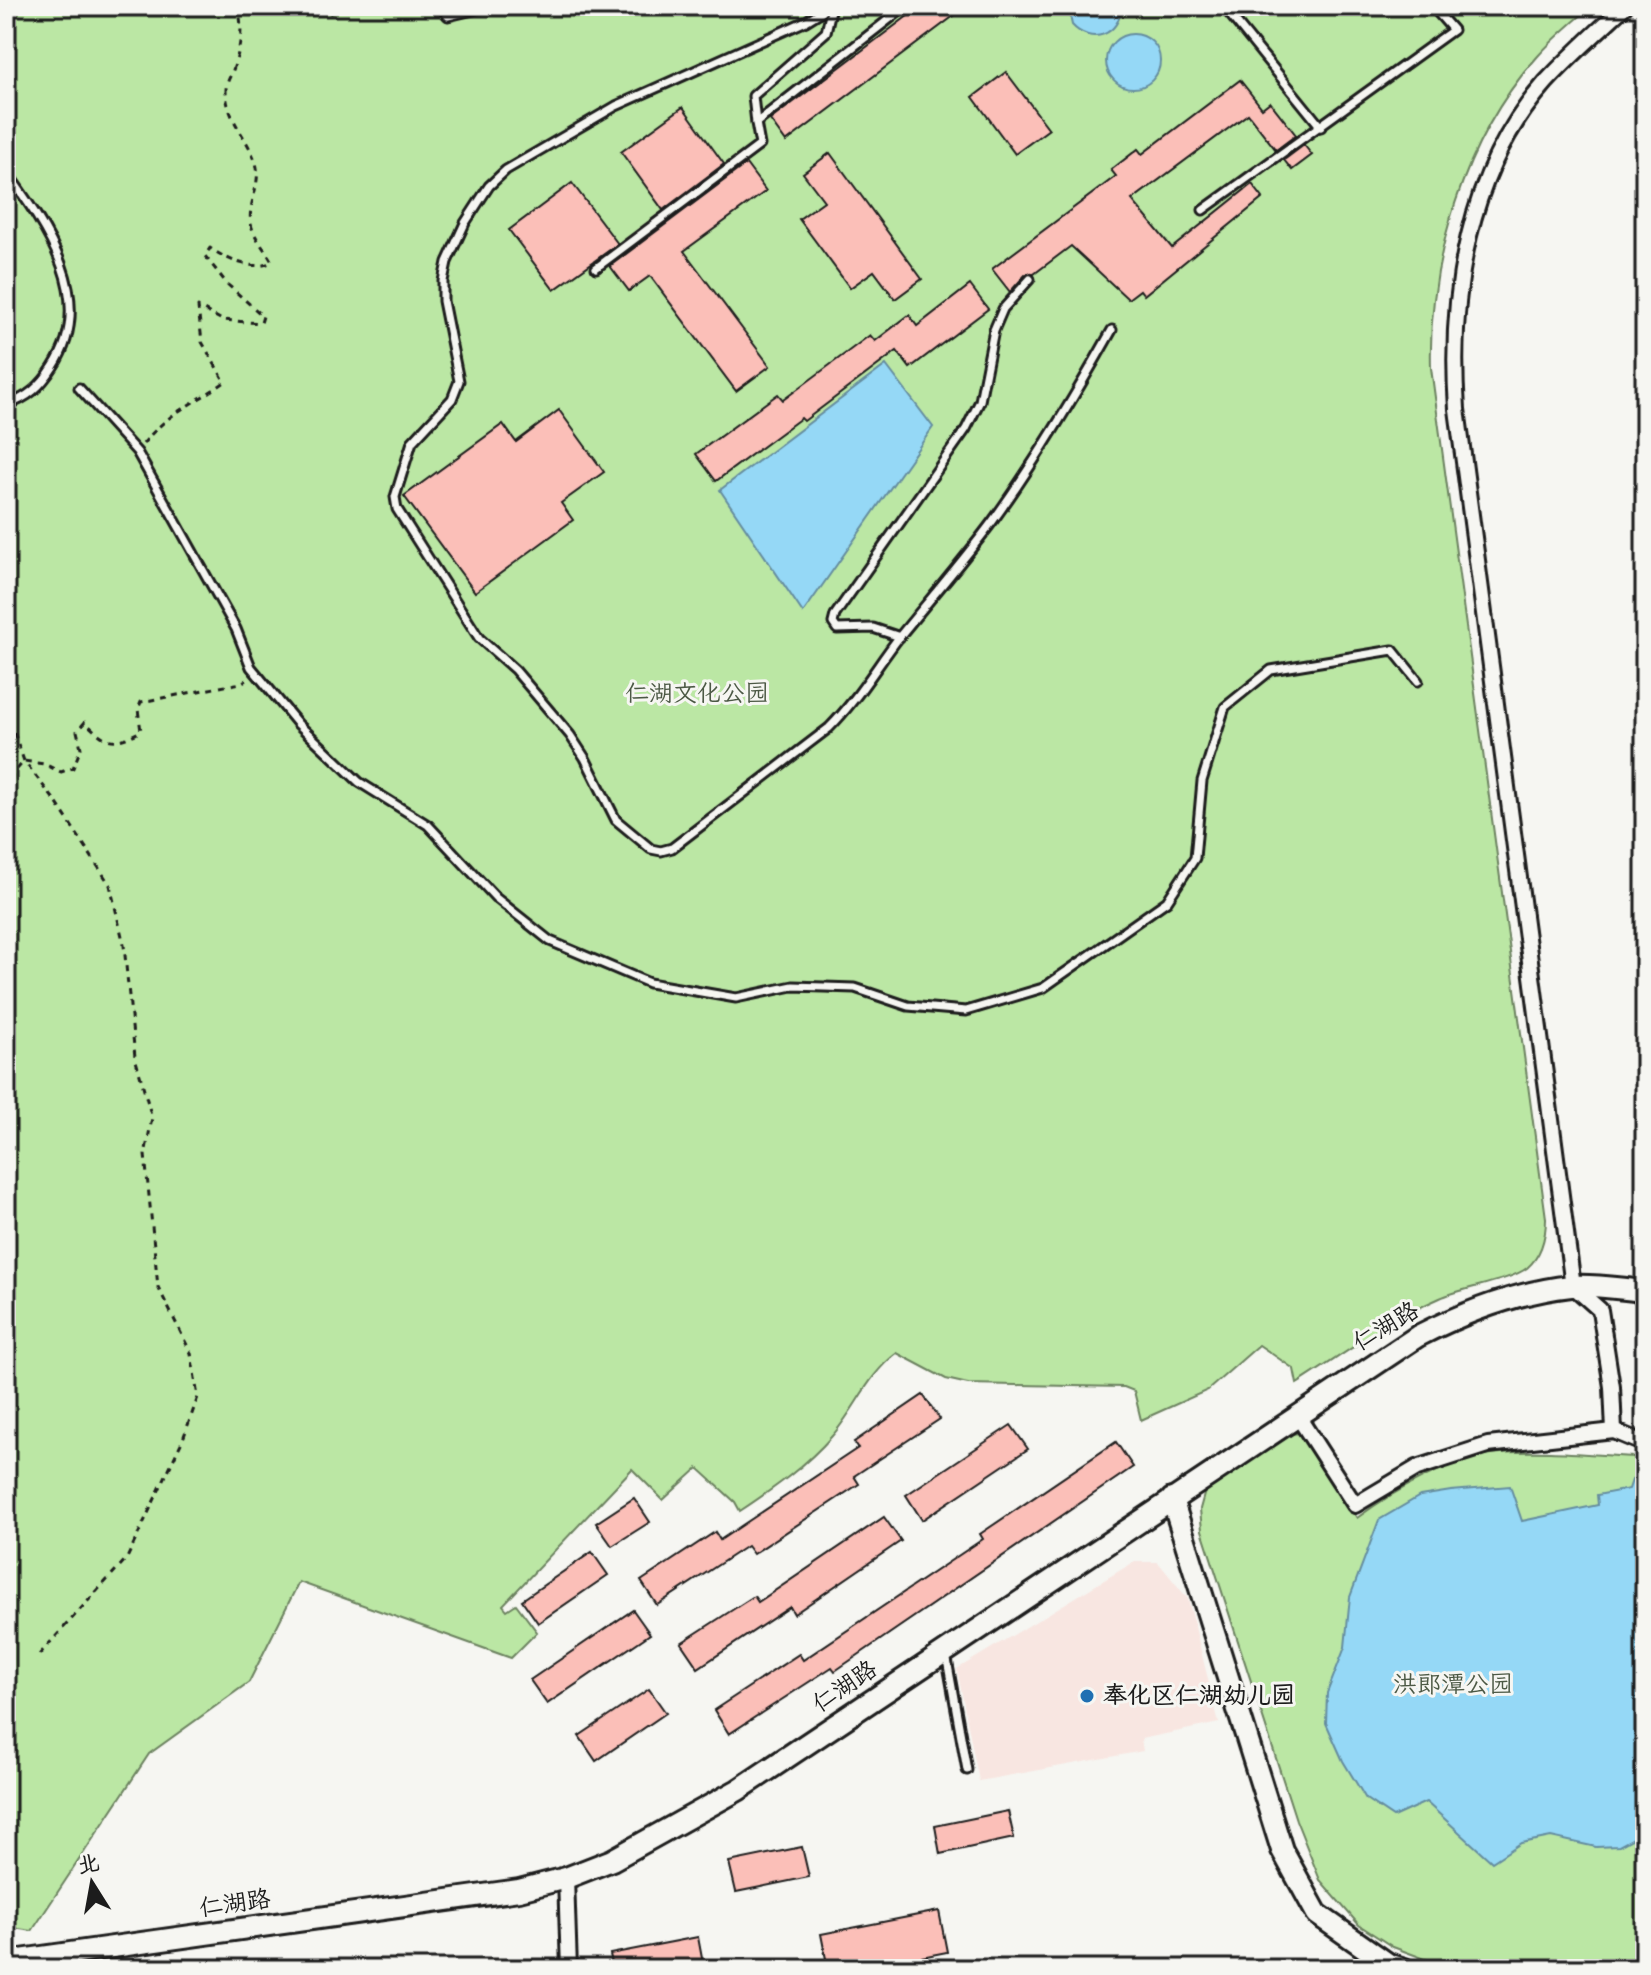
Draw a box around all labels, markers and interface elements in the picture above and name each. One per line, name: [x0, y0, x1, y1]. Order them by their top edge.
park label: 仁湖文化公园: [625, 677, 769, 711]
street label: 仁湖路: [1346, 1294, 1426, 1360]
street label: 仁湖路: [806, 1653, 884, 1721]
park label: 洪郎潭公园: [1393, 1668, 1513, 1702]
place label: 奉化区仁湖幼儿园: [1103, 1679, 1295, 1713]
marker: 奉化区仁湖幼儿园: [1078, 1687, 1096, 1705]
north arrow: [52, 1843, 132, 1923]
text: 北: [75, 1848, 102, 1882]
street label: 仁湖路: [197, 1882, 273, 1926]

